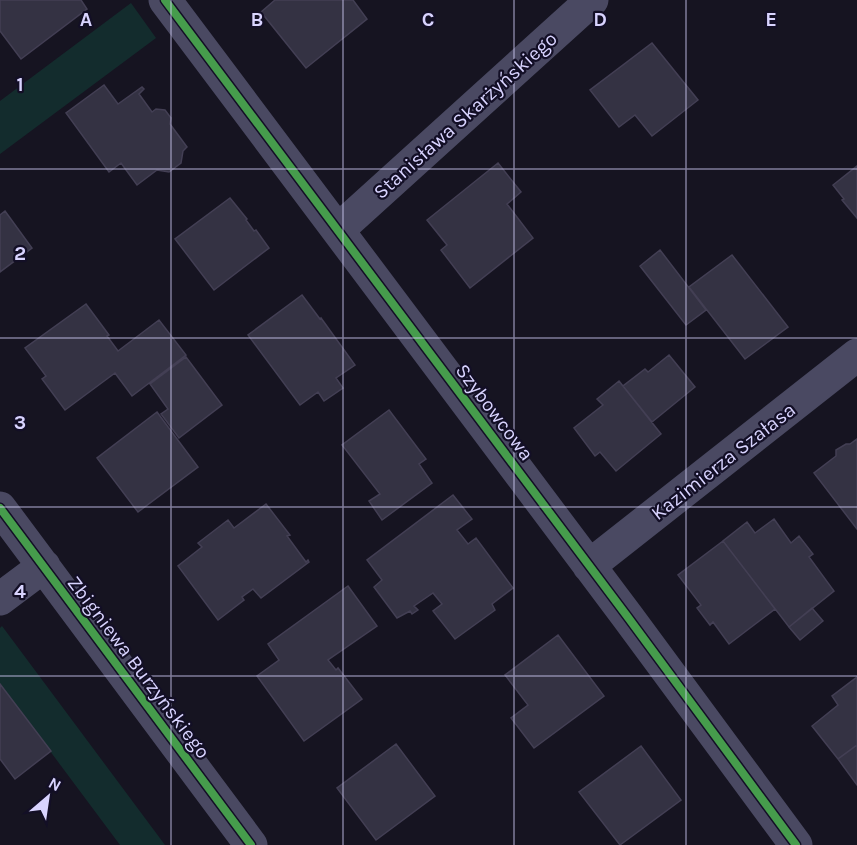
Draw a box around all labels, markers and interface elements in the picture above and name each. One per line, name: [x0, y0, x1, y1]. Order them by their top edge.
text: A: [80, 8, 93, 31]
text: B: [251, 8, 263, 31]
text: C: [422, 8, 434, 31]
text: D: [593, 8, 607, 31]
text: E: [765, 8, 777, 31]
street label: Stanisława Skarżyńskiego: [369, 27, 562, 204]
text: 1: [16, 73, 24, 96]
text: 2: [14, 242, 26, 265]
street label: Szybowcowa: [451, 359, 538, 465]
street label: Kazimierza Szałasa: [647, 398, 800, 525]
text: 3: [14, 411, 26, 434]
street label: Zbigniewa Burzyńskiego: [63, 572, 215, 763]
text: 4: [14, 580, 26, 603]
north arrow: [18, 767, 78, 827]
text: N: [45, 773, 65, 795]

